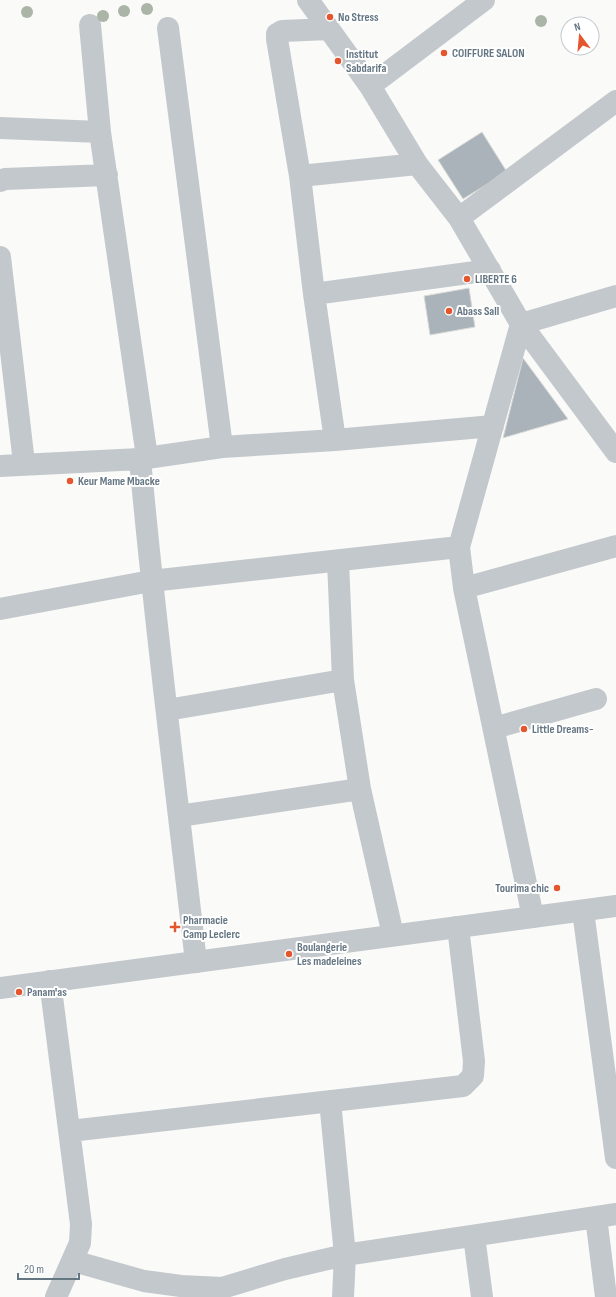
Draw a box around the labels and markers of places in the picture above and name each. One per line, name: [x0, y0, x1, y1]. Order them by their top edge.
place label: No Stress: [338, 10, 379, 25]
marker: No Stress: [325, 12, 335, 22]
place label: COIFFURE SALON: [452, 46, 525, 61]
place label: Institut Sabdarifa: [346, 47, 386, 76]
marker: COIFFURE SALON: [439, 48, 449, 58]
marker: Institut Sabdarifa: [333, 56, 343, 66]
place label: LIBERTE 6: [475, 272, 517, 287]
marker: LIBERTE 6: [462, 274, 472, 284]
place label: Abass Sall: [456, 304, 499, 319]
marker: Abass Sall: [444, 306, 454, 316]
place label: Keur Mame Mbacke: [78, 474, 160, 489]
marker: Keur Mame Mbacke: [65, 476, 75, 486]
place label: Little Dreams-: [532, 722, 594, 737]
marker: Little Dreams-: [519, 724, 529, 734]
place label: Tourima chic: [495, 881, 549, 896]
marker: Tourima chic: [552, 883, 562, 893]
place label: Pharmacie Camp Leclerc: [183, 913, 240, 942]
marker: Pharmacie Camp Leclerc: [170, 922, 180, 932]
place label: Boulangerie Les madeleines: [297, 940, 362, 969]
marker: Boulangerie Les madeleines: [284, 949, 294, 959]
place label: Panam'as: [27, 985, 67, 1000]
marker: Panam'as: [14, 987, 24, 997]

